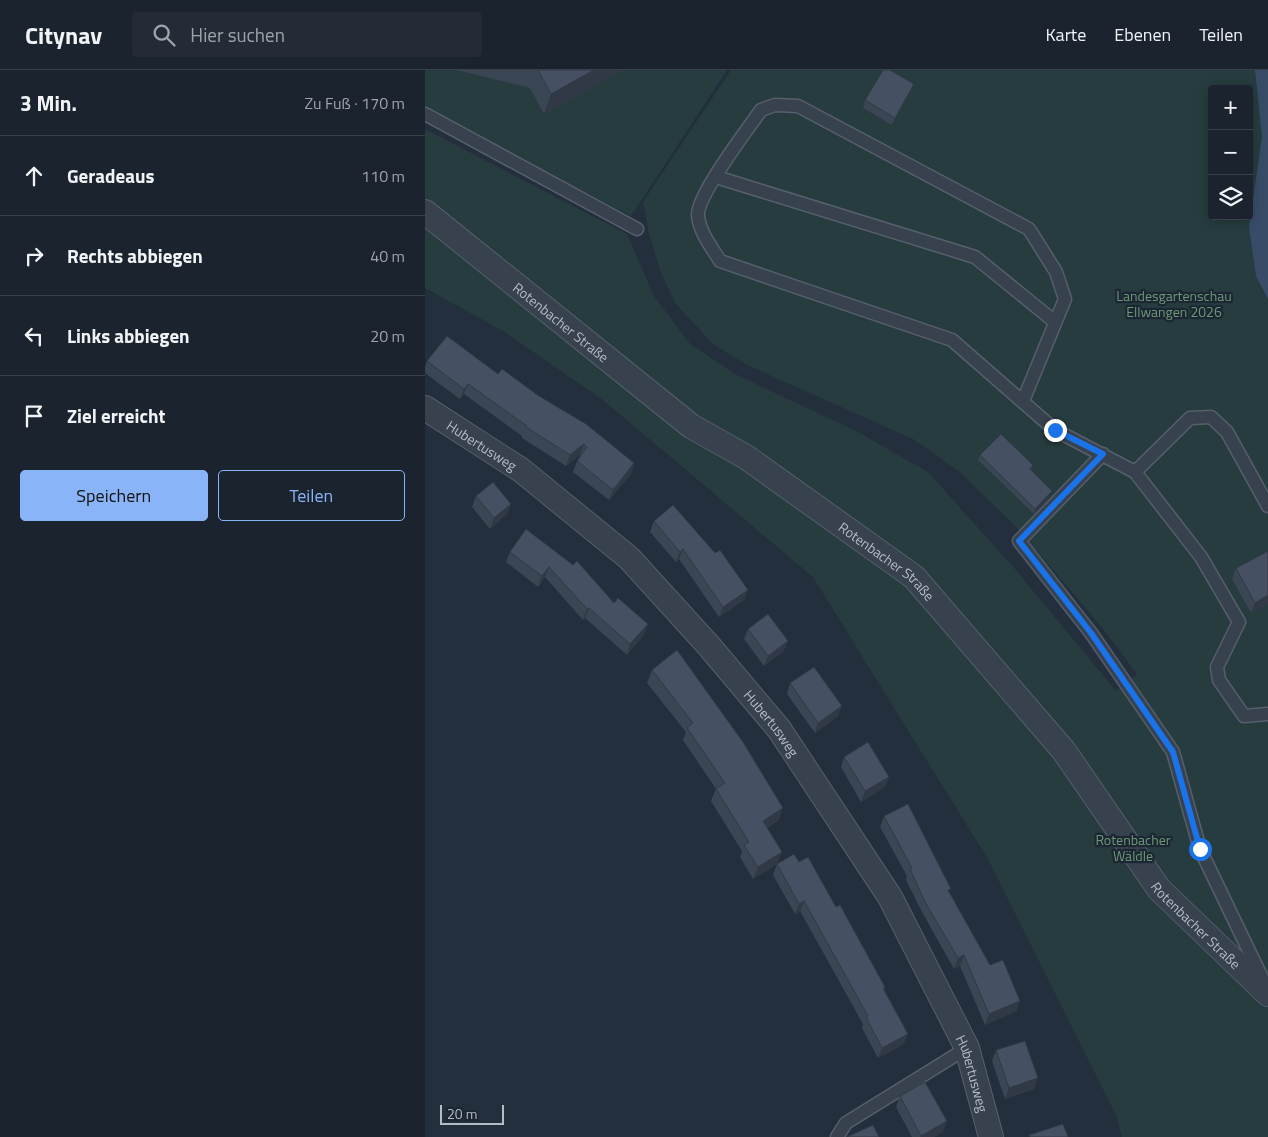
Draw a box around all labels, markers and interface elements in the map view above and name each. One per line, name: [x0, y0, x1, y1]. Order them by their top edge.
search box: [132, 12, 482, 57]
text: Citynav: [25, 17, 102, 53]
text: Hier suchen: [190, 20, 285, 49]
icon: search: [150, 21, 178, 49]
text: Karte: [1045, 21, 1086, 48]
text: Ebenen: [1114, 21, 1171, 48]
text: Teilen: [1199, 21, 1243, 48]
map controls: [1208, 85, 1253, 220]
button: +: [1208, 85, 1253, 130]
text: 3 Min.: [20, 87, 77, 119]
text: Zu Fuß · 170 m: [304, 91, 405, 115]
button: −: [1208, 130, 1253, 175]
text: Geradeaus: [67, 161, 154, 190]
icon: ahead: [20, 162, 48, 190]
text: 110 m: [361, 164, 405, 188]
button: layers: [1208, 175, 1253, 220]
text: Rechts abbiegen: [67, 241, 203, 270]
icon: right: [20, 242, 48, 270]
text: 40 m: [370, 244, 405, 268]
street label: Rotenbacher Straße: [509, 277, 614, 367]
park label: Landesgartenschau Ellwangen 2026: [1116, 285, 1232, 322]
text: Links abbiegen: [67, 321, 190, 350]
icon: left: [20, 322, 48, 350]
text: 20 m: [370, 324, 405, 348]
text: Ziel erreicht: [67, 401, 165, 430]
icon: arrive: [20, 402, 48, 430]
street label: Hubertusweg: [443, 414, 521, 475]
route end: [1044, 419, 1067, 442]
button: Speichern: [20, 470, 208, 521]
button: Teilen: [218, 470, 405, 521]
street label: Rotenbacher Straße: [835, 516, 940, 605]
street label: Hubertusweg: [739, 685, 805, 761]
park label: Rotenbacher Wäldle: [1095, 829, 1171, 866]
route start: [1189, 838, 1212, 861]
street label: Rotenbacher Straße: [1146, 877, 1246, 973]
street label: Hubertusweg: [951, 1031, 994, 1114]
scale bar: [440, 1102, 504, 1125]
text: 20 m: [447, 1103, 477, 1124]

